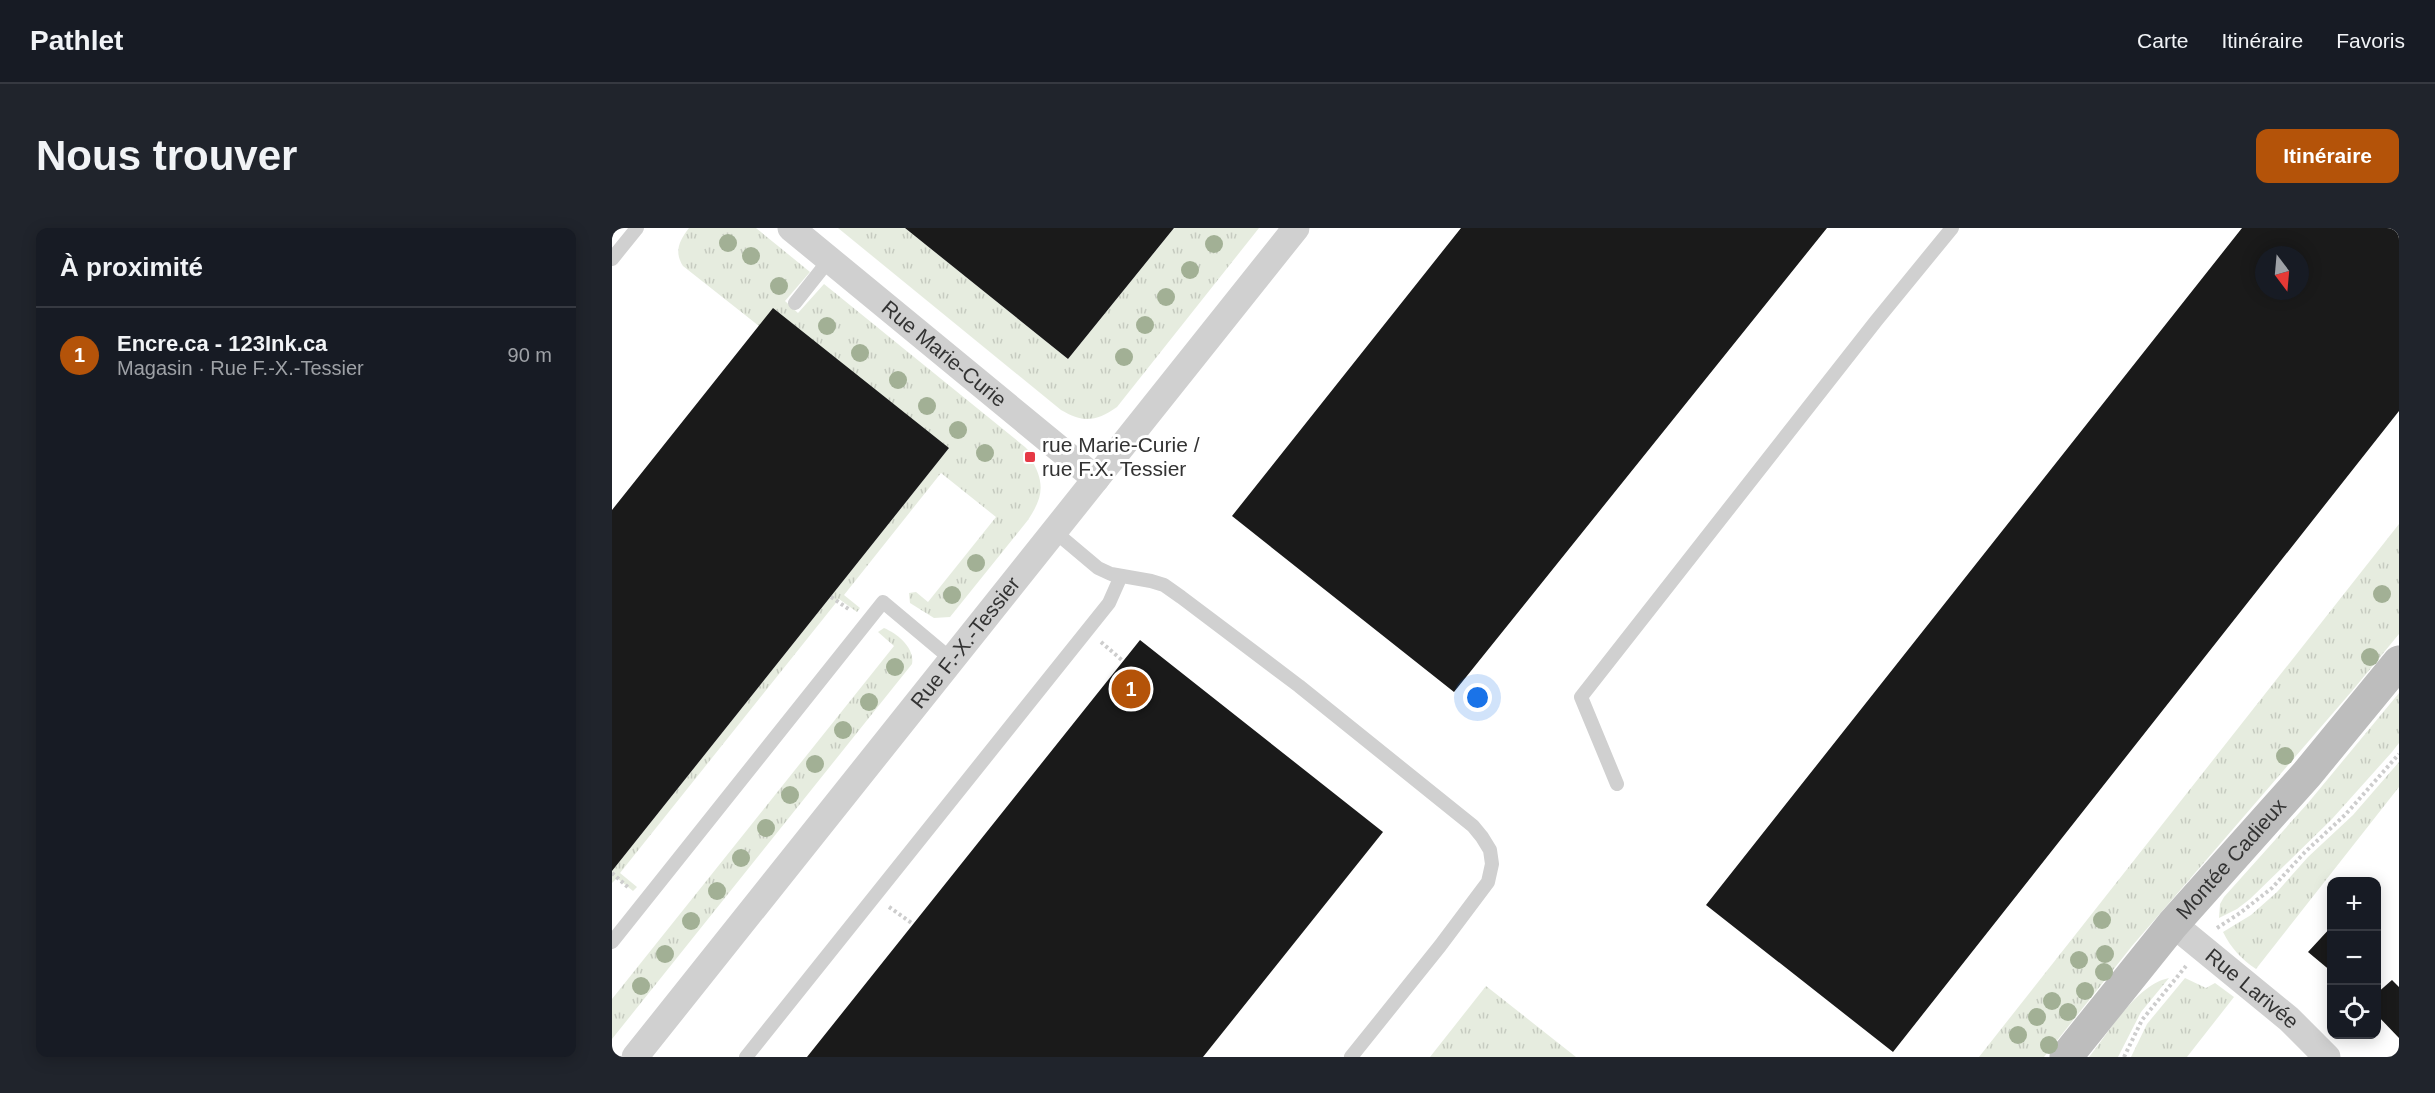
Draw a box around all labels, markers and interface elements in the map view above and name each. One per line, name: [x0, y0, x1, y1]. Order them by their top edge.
text: Pathlet: [30, 25, 123, 56]
text: Carte: [2137, 29, 2188, 52]
text: Itinéraire: [2221, 29, 2303, 52]
text: Favoris: [2336, 29, 2405, 52]
button: Itinéraire: [2256, 129, 2399, 183]
text: Nous trouver: [36, 132, 297, 179]
north arrow: [2255, 246, 2309, 300]
text: À proximité: [60, 252, 203, 282]
street label: Rue Marie-Curie: [877, 296, 1011, 411]
text: Encre.ca - 123Ink.ca: [117, 331, 327, 356]
text: 1: [74, 344, 85, 366]
text: 90 m: [508, 344, 552, 366]
text: Magasin · Rue F.-X.-Tessier: [117, 357, 364, 379]
place label: rue Marie-Curie / rue F.X. Tessier: [1042, 433, 1200, 480]
marker: rue Marie-Curie / rue F.X. Tessier: [1023, 450, 1037, 464]
street label: Rue F.-X.-Tessier: [906, 572, 1024, 712]
pin: 1: [1112, 666, 1150, 712]
your location: [1463, 683, 1492, 712]
street label: Montée Cadieux: [2171, 793, 2291, 923]
map controls: [2327, 877, 2381, 1039]
button: +: [2327, 877, 2381, 931]
button: −: [2327, 931, 2381, 985]
street label: Rue Larivée: [2201, 943, 2304, 1033]
button: locate: [2327, 985, 2381, 1039]

